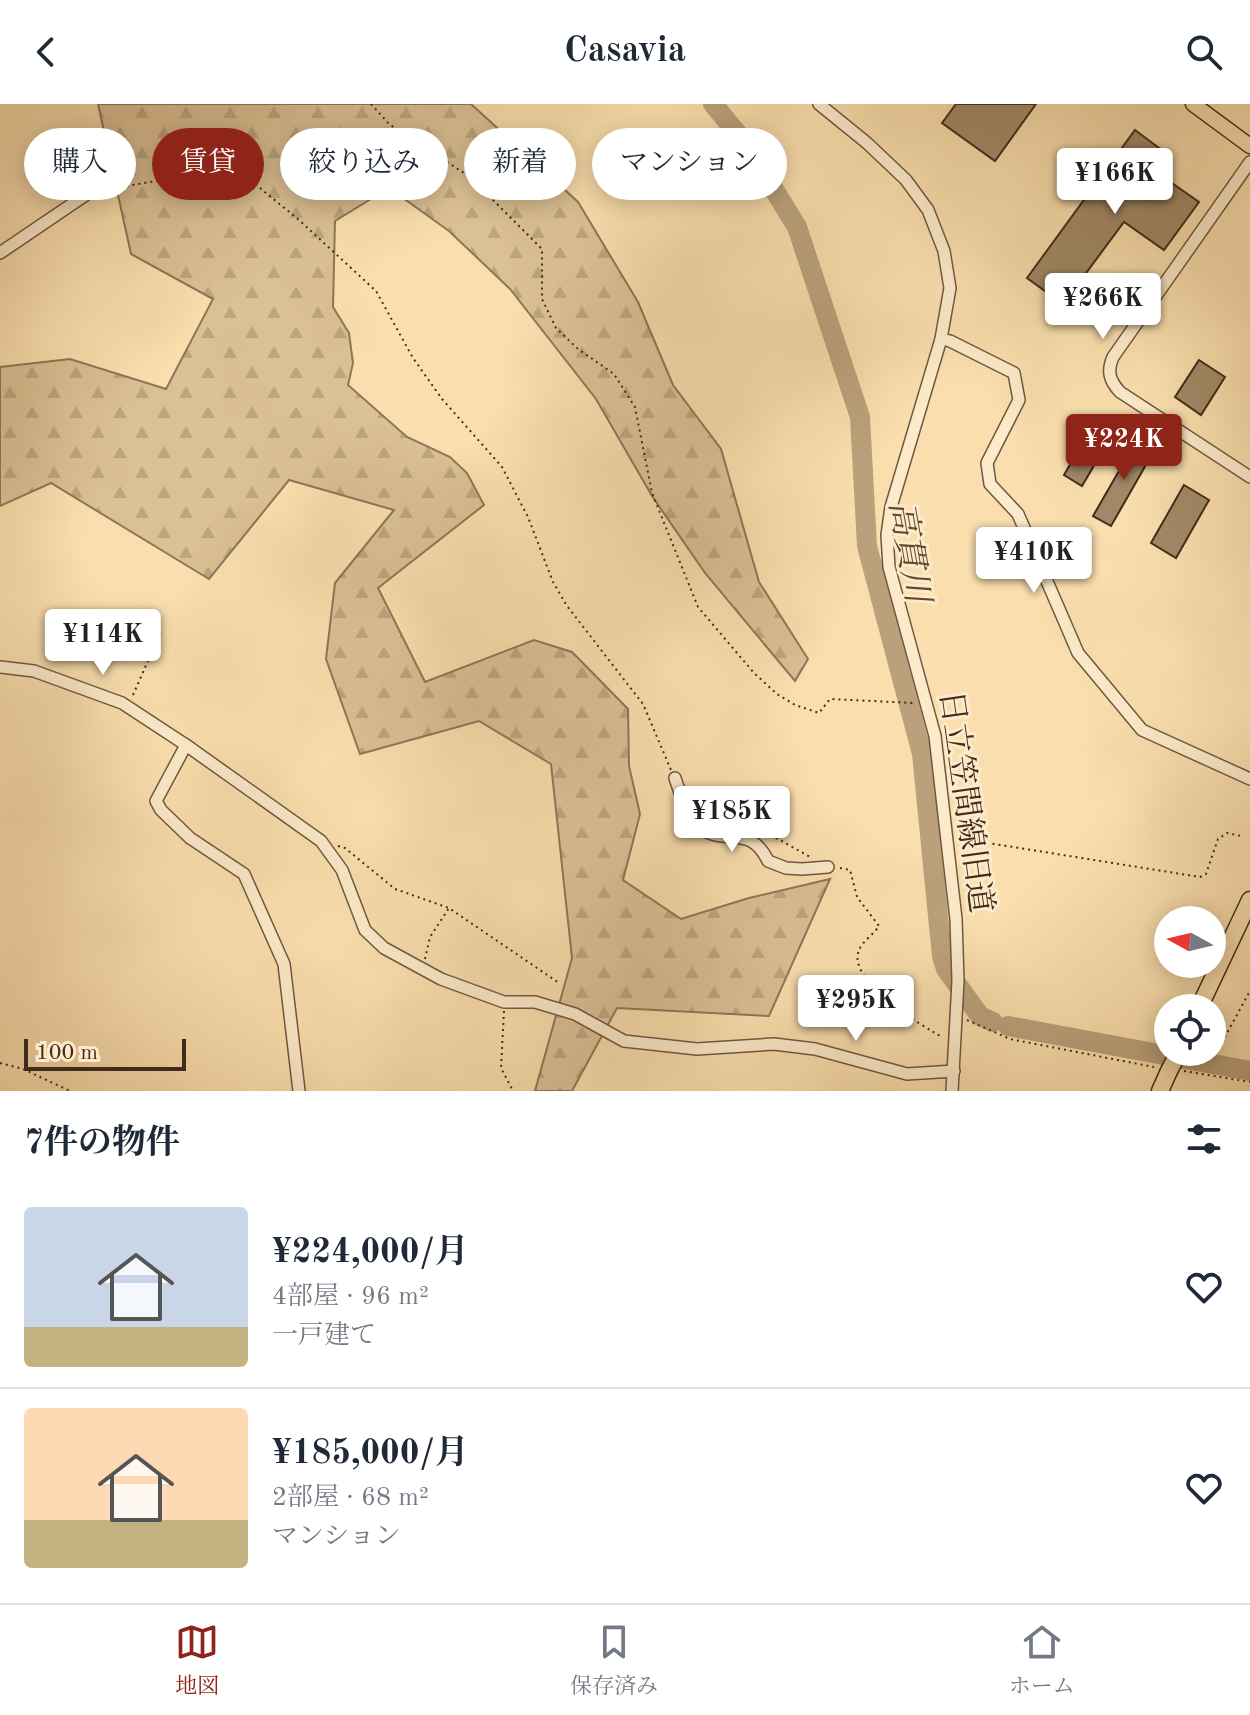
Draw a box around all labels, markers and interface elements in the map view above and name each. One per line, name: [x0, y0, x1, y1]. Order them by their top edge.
icon: back: [24, 30, 68, 74]
icon: search: [1182, 30, 1226, 74]
text: Casavia: [564, 34, 686, 70]
chip: 購入: [24, 128, 136, 200]
chip: 賃貸: [152, 128, 264, 200]
chip: 絞り込み: [280, 128, 448, 200]
chip: 新着: [464, 128, 576, 200]
chip: マンション: [592, 128, 787, 200]
pin: ¥166K: [1059, 148, 1171, 216]
text: ¥166K: [1075, 161, 1155, 187]
pin: ¥266K: [1047, 273, 1159, 341]
text: ¥266K: [1063, 286, 1143, 312]
pin: ¥224K: [1068, 414, 1180, 482]
text: ¥224K: [1084, 427, 1164, 453]
water label: 高貫川: [882, 498, 937, 609]
pin: ¥410K: [978, 527, 1090, 595]
text: ¥410K: [994, 540, 1074, 566]
pin: ¥114K: [47, 609, 159, 677]
text: ¥114K: [63, 622, 143, 648]
street label: 日立笠間線旧道: [933, 688, 998, 915]
pin: ¥185K: [676, 786, 788, 854]
text: ¥185K: [692, 799, 772, 825]
north arrow: [1154, 906, 1226, 978]
map controls: [1154, 906, 1226, 1066]
pin: ¥295K: [800, 975, 912, 1043]
text: ¥295K: [816, 988, 896, 1014]
button: locate: [1154, 994, 1226, 1066]
scale bar: [24, 1035, 186, 1071]
text: 100 m: [36, 1042, 98, 1064]
icon: filters: [1182, 1117, 1226, 1161]
text: 7件の物件: [24, 1127, 180, 1161]
text: ¥224,000/月: [272, 1236, 469, 1270]
icon: home: [88, 1239, 184, 1335]
icon: heart: [1182, 1265, 1226, 1309]
text: 4部屋 · 96 m²: [272, 1284, 429, 1310]
text: 一戸建て: [272, 1323, 376, 1349]
text: ¥185,000/月: [272, 1437, 469, 1471]
icon: home: [88, 1440, 184, 1536]
icon: heart: [1182, 1466, 1226, 1510]
text: 2部屋 · 68 m²: [272, 1485, 429, 1511]
text: マンション: [272, 1524, 401, 1550]
tab: 地図: [175, 1620, 219, 1701]
tab: 保存済み: [570, 1620, 658, 1701]
tab: ホーム: [1009, 1620, 1075, 1701]

